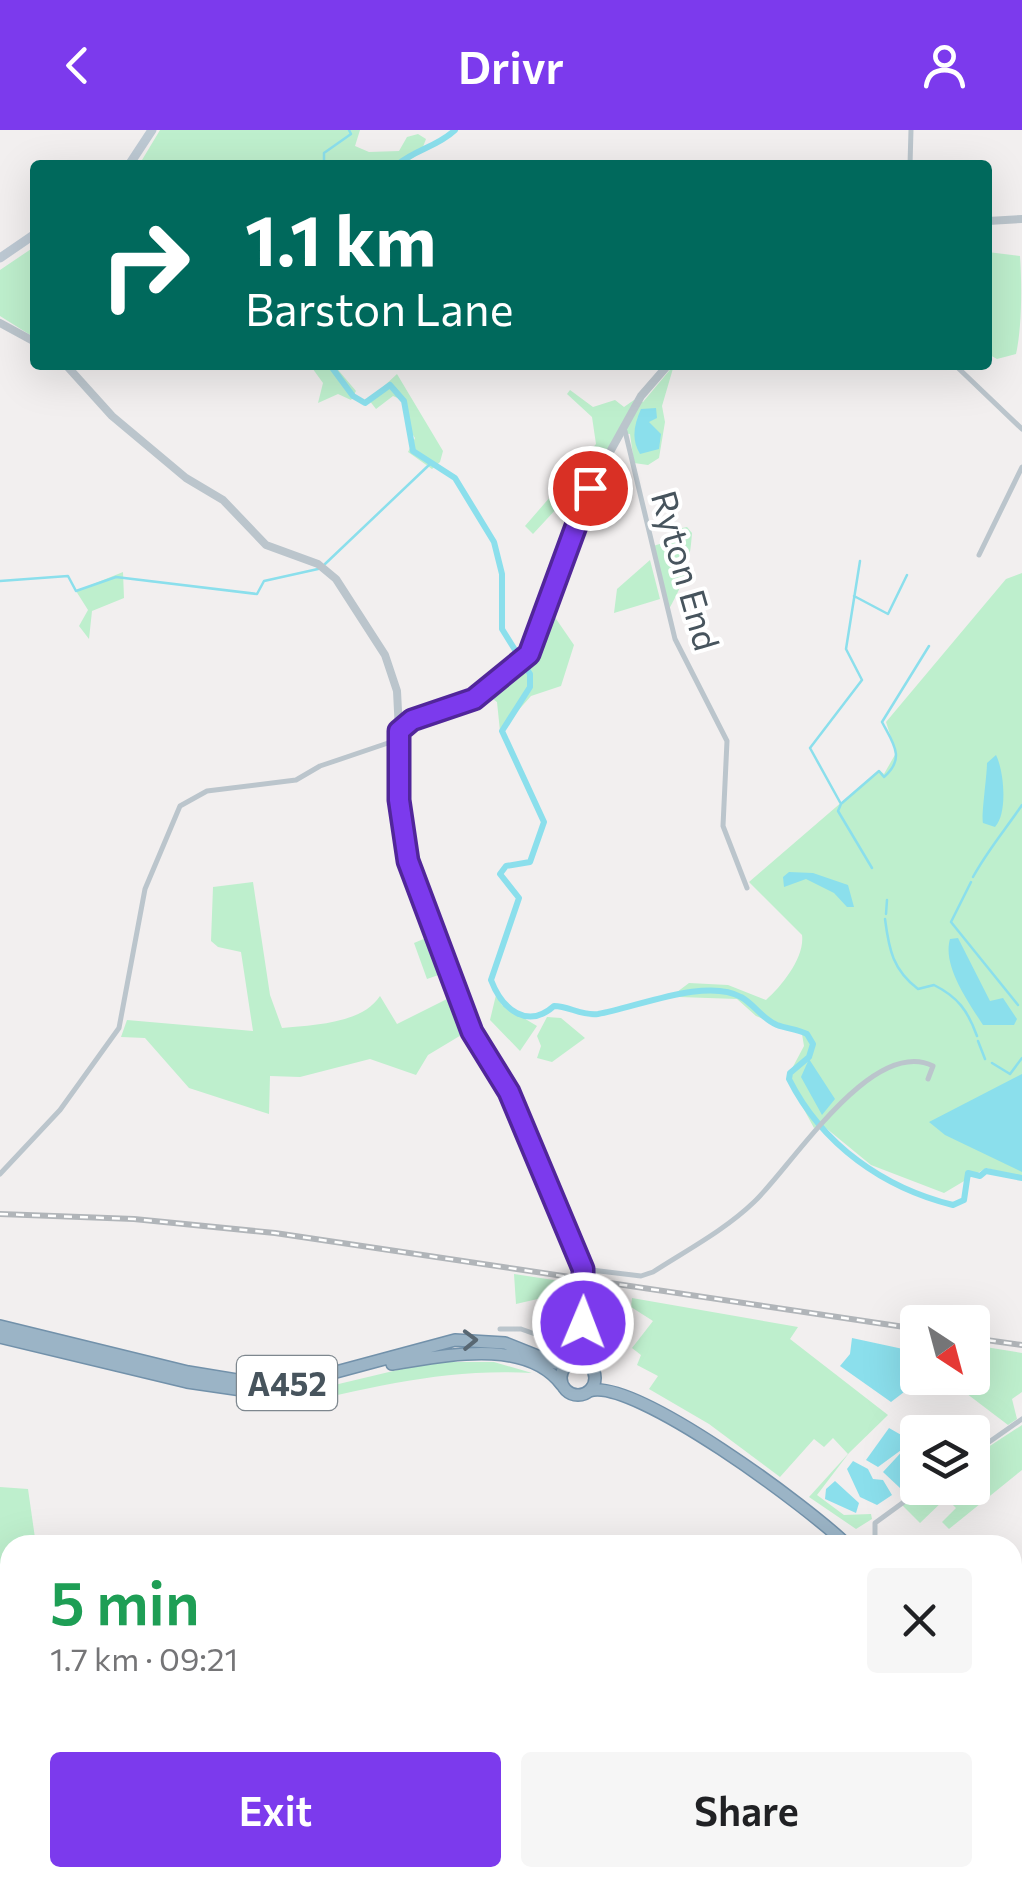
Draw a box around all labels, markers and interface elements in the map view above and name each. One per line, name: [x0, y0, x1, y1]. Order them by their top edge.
icon: back: [50, 38, 105, 93]
text: Drivr: [458, 38, 564, 93]
icon: person: [917, 38, 972, 93]
text: 1.1 km: [245, 195, 436, 280]
icon: right: [80, 200, 210, 330]
text: Barston Lane: [245, 280, 513, 335]
pin: [548, 446, 633, 531]
icon: arrive: [563, 461, 618, 516]
street label: Ryton End: [644, 485, 730, 655]
position arrow: [531, 1271, 635, 1375]
north arrow: [900, 1305, 990, 1395]
map controls: [900, 1305, 990, 1505]
one-way arrow: [463, 1330, 479, 1351]
road number: A452: [237, 1356, 337, 1410]
button: layers: [900, 1415, 990, 1505]
text: 5 min: [50, 1564, 200, 1637]
button: close: [867, 1568, 972, 1673]
text: 1.7 km · 09:21: [50, 1638, 238, 1678]
button: Exit: [50, 1752, 501, 1867]
button: Share: [521, 1752, 972, 1867]

